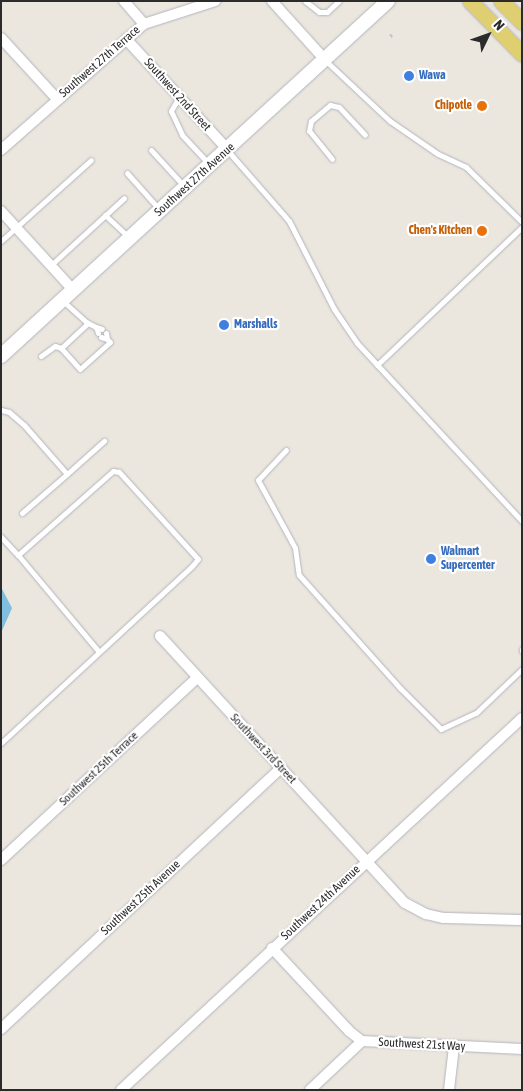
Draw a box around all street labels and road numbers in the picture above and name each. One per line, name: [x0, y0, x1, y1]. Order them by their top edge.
street label: Southwest 27th Terrace: [57, 23, 143, 101]
street label: Southwest 2nd Street: [141, 56, 213, 134]
street label: Southwest 27th Avenue: [152, 140, 238, 220]
street label: Southwest 3rd Street: [227, 711, 299, 787]
street label: Southwest 25th Terrace: [57, 729, 141, 809]
street label: Southwest 25th Avenue: [98, 858, 184, 938]
street label: Southwest 24th Avenue: [278, 863, 364, 943]
street label: Southwest 21st Way: [378, 1036, 466, 1054]

